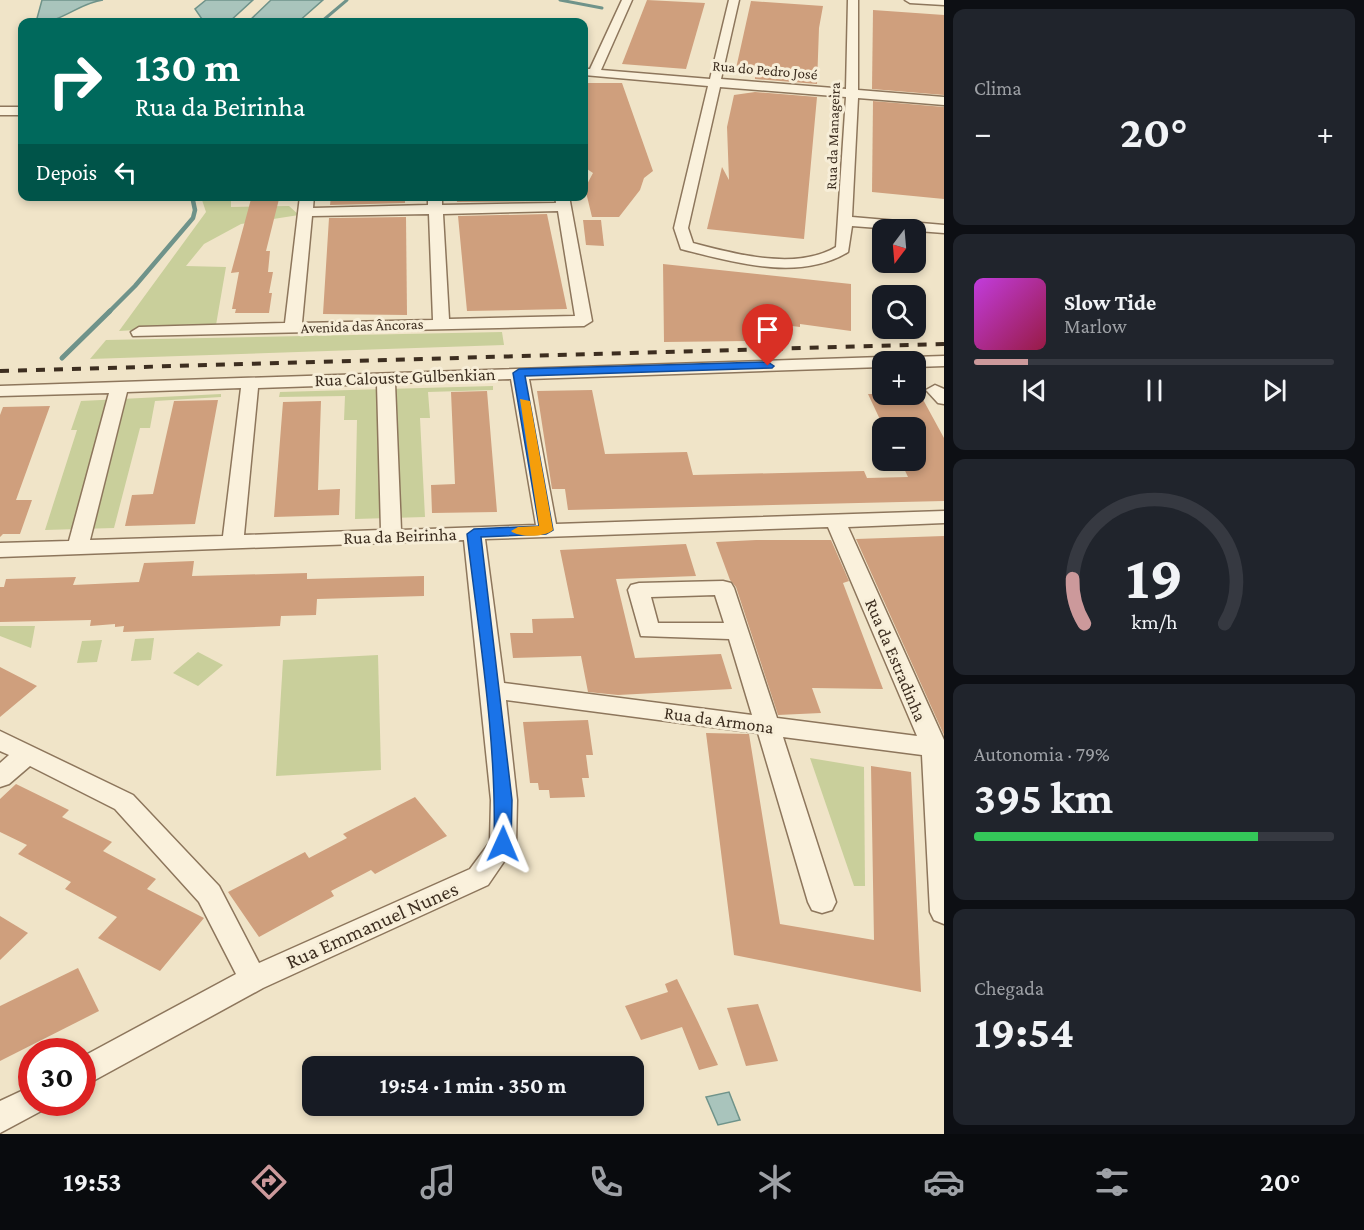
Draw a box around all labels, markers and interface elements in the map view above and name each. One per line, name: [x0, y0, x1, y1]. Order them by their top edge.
icon: right: [36, 42, 114, 120]
text: 130 m: [135, 43, 240, 90]
street label: Rua do Pedro José: [712, 57, 819, 84]
text: Clima: [974, 77, 1022, 99]
street label: Rua da Manageira: [823, 82, 844, 190]
text: Rua da Beirinha: [135, 92, 305, 122]
text: 20°: [1120, 107, 1188, 157]
text: −: [974, 114, 991, 151]
text: +: [1317, 114, 1334, 151]
icon: left: [109, 156, 142, 189]
text: Depois: [36, 160, 97, 185]
north arrow: [872, 219, 926, 273]
map controls: [872, 219, 926, 471]
button: search: [872, 285, 926, 339]
text: Slow Tide: [1064, 290, 1156, 315]
pin: [742, 304, 793, 366]
icon: arrive: [751, 313, 784, 346]
text: Marlow: [1064, 315, 1127, 337]
street label: Avenida das Âncoras: [300, 316, 424, 336]
button: +: [872, 351, 926, 405]
street label: Rua Calouste Gulbenkian: [314, 364, 496, 390]
icon: previous: [1018, 374, 1051, 407]
icon: pause: [1138, 374, 1171, 407]
icon: next: [1258, 374, 1291, 407]
button: −: [872, 417, 926, 471]
street label: Rua da Beirinha: [343, 524, 457, 548]
text: 19: [1125, 542, 1183, 611]
street label: Rua da Estradinha: [861, 596, 931, 724]
text: km/h: [1131, 610, 1178, 634]
street label: Rua da Armona: [663, 702, 775, 738]
text: Autonomia · 79%: [974, 743, 1110, 765]
text: 395 km: [974, 773, 1113, 823]
position arrow: [471, 812, 535, 876]
street label: Rua Emmanuel Nunes: [282, 876, 462, 974]
text: Chegada: [974, 977, 1044, 999]
text: 19:54: [974, 1007, 1074, 1057]
speed limit sign: 30: [18, 1038, 96, 1116]
text: 19:54 · 1 min · 350 m: [380, 1073, 566, 1098]
icon: directions: [248, 1161, 290, 1203]
icon: music: [417, 1161, 459, 1203]
icon: phone: [585, 1161, 627, 1203]
icon: climate: [754, 1161, 796, 1203]
icon: car: [923, 1161, 965, 1203]
icon: filters: [1091, 1161, 1133, 1203]
text: 19:53: [63, 1167, 121, 1197]
text: 20°: [1260, 1167, 1301, 1197]

